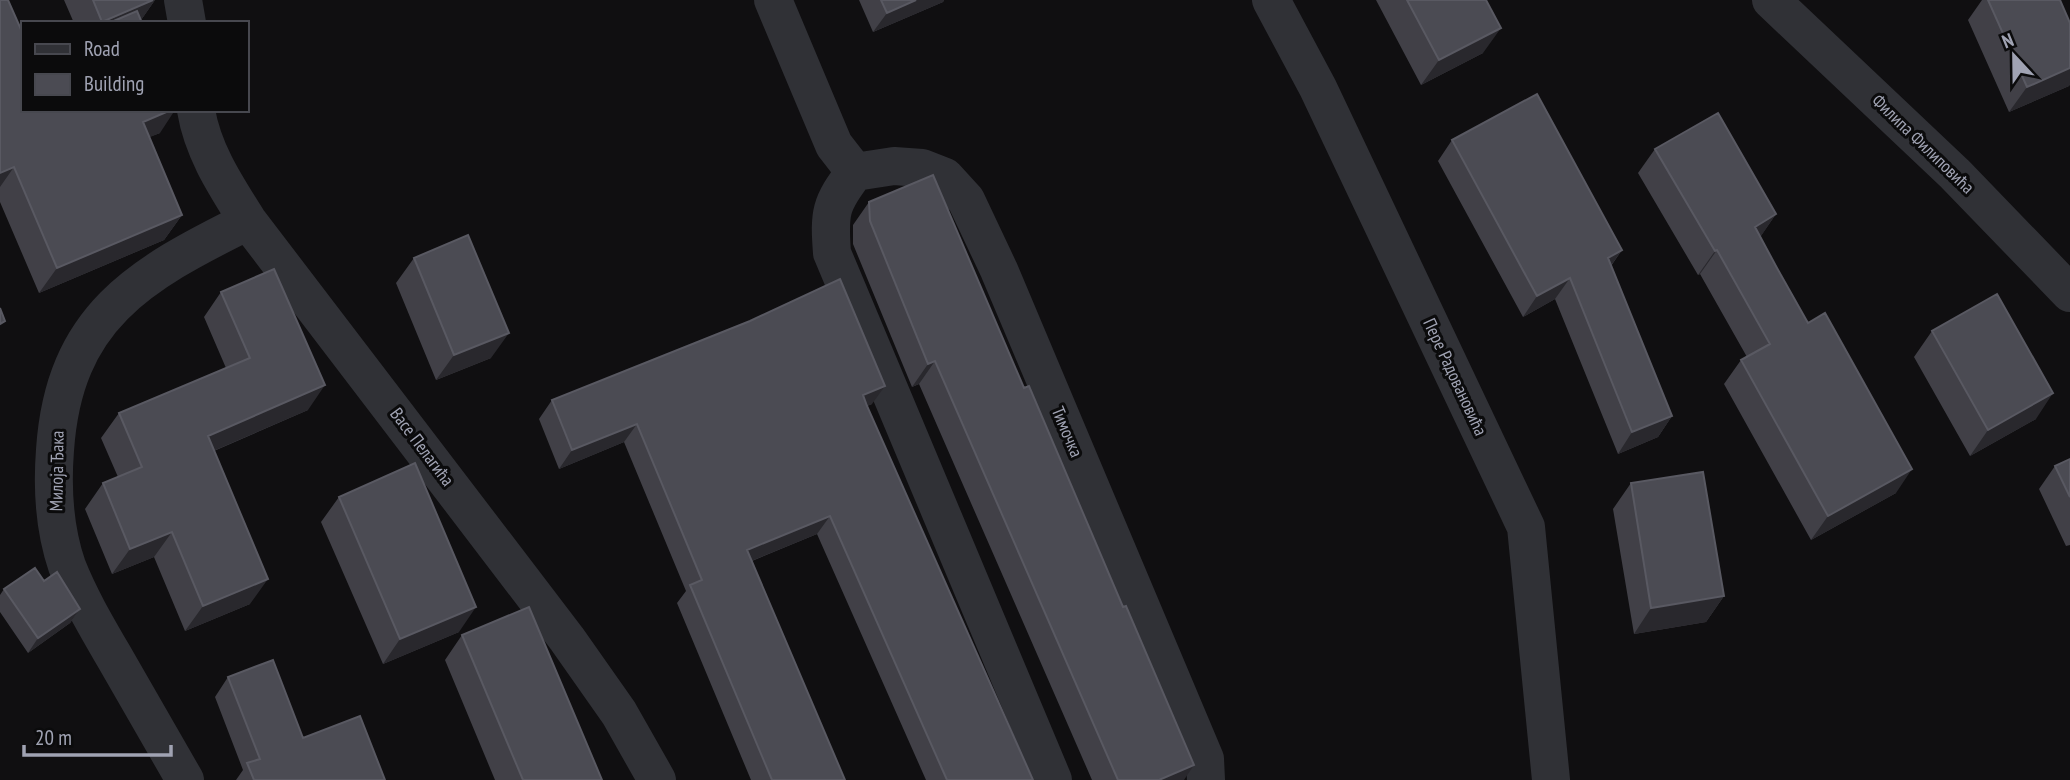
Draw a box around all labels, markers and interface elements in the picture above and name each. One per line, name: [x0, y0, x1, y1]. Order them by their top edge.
legend: [21, 21, 248, 112]
north arrow: [1979, 21, 2049, 91]
text: N: [1998, 27, 2017, 53]
text: Road: [84, 35, 120, 62]
text: Building: [84, 70, 144, 97]
street label: Филипа Филиповића: [1867, 89, 1979, 198]
street label: Пере Радовановића: [1418, 314, 1493, 439]
street label: Васе Пелагића: [385, 403, 459, 491]
street label: Тимочка: [1047, 403, 1088, 461]
street label: Милоја Ђака: [44, 430, 69, 512]
scale bar: [24, 714, 172, 758]
text: 20 m: [35, 724, 72, 751]

